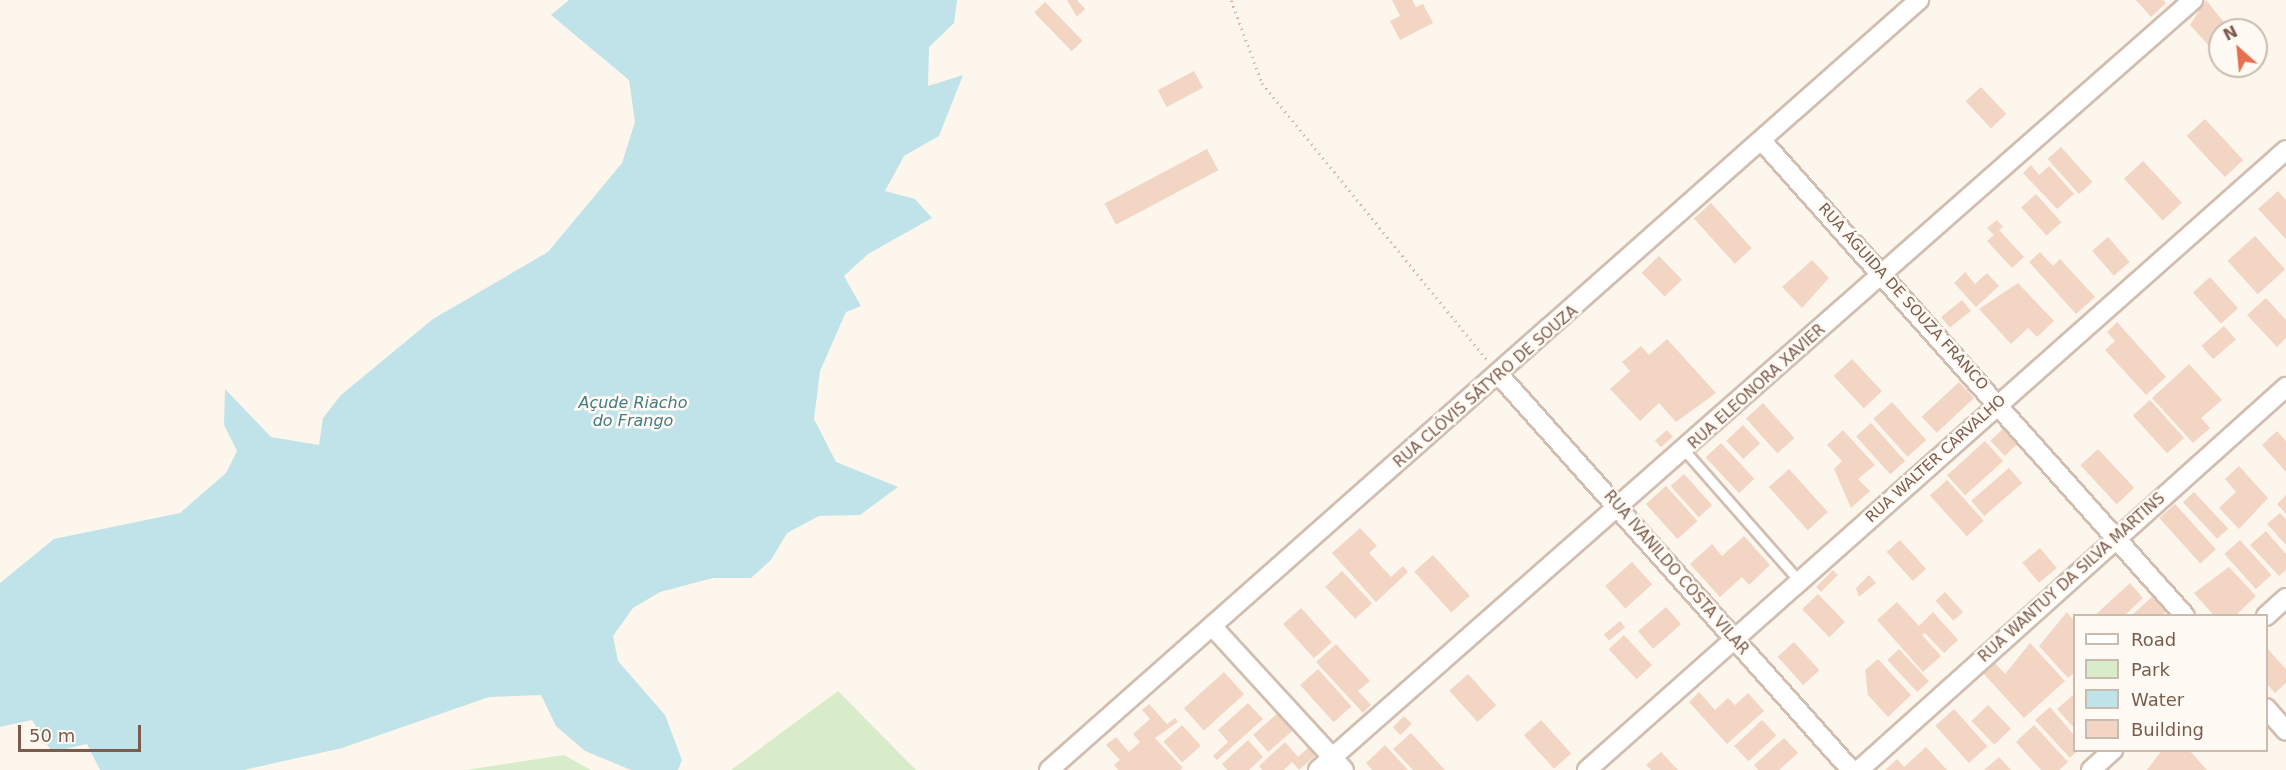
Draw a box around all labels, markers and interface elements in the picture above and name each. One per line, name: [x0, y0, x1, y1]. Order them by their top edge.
north arrow: [2208, 18, 2268, 78]
text: N: [2220, 22, 2241, 45]
street label: RUA ÁGUIDA DE SOUZA FRANCO: [1814, 200, 1992, 394]
street label: RUA CLÓVIS SÁTYRO DE SOUZA: [1390, 302, 1582, 472]
street label: RUA ELEONORA XAVIER: [1685, 321, 1829, 453]
street label: RUA WALTER CARVALHO: [1862, 391, 2010, 527]
water label: Açude Riacho do Frango: [578, 393, 688, 431]
street label: RUA IVANILDO COSTA VILAR: [1600, 487, 1752, 659]
street label: RUA WANTUY DA SILVA MARTINS: [1975, 490, 2169, 666]
legend: [2073, 614, 2268, 752]
text: Road: [2131, 629, 2176, 650]
text: Park: [2131, 659, 2170, 680]
text: Water: [2131, 689, 2184, 710]
scale bar: [21, 713, 144, 751]
text: Building: [2131, 719, 2204, 740]
text: 50 m: [29, 725, 75, 746]

